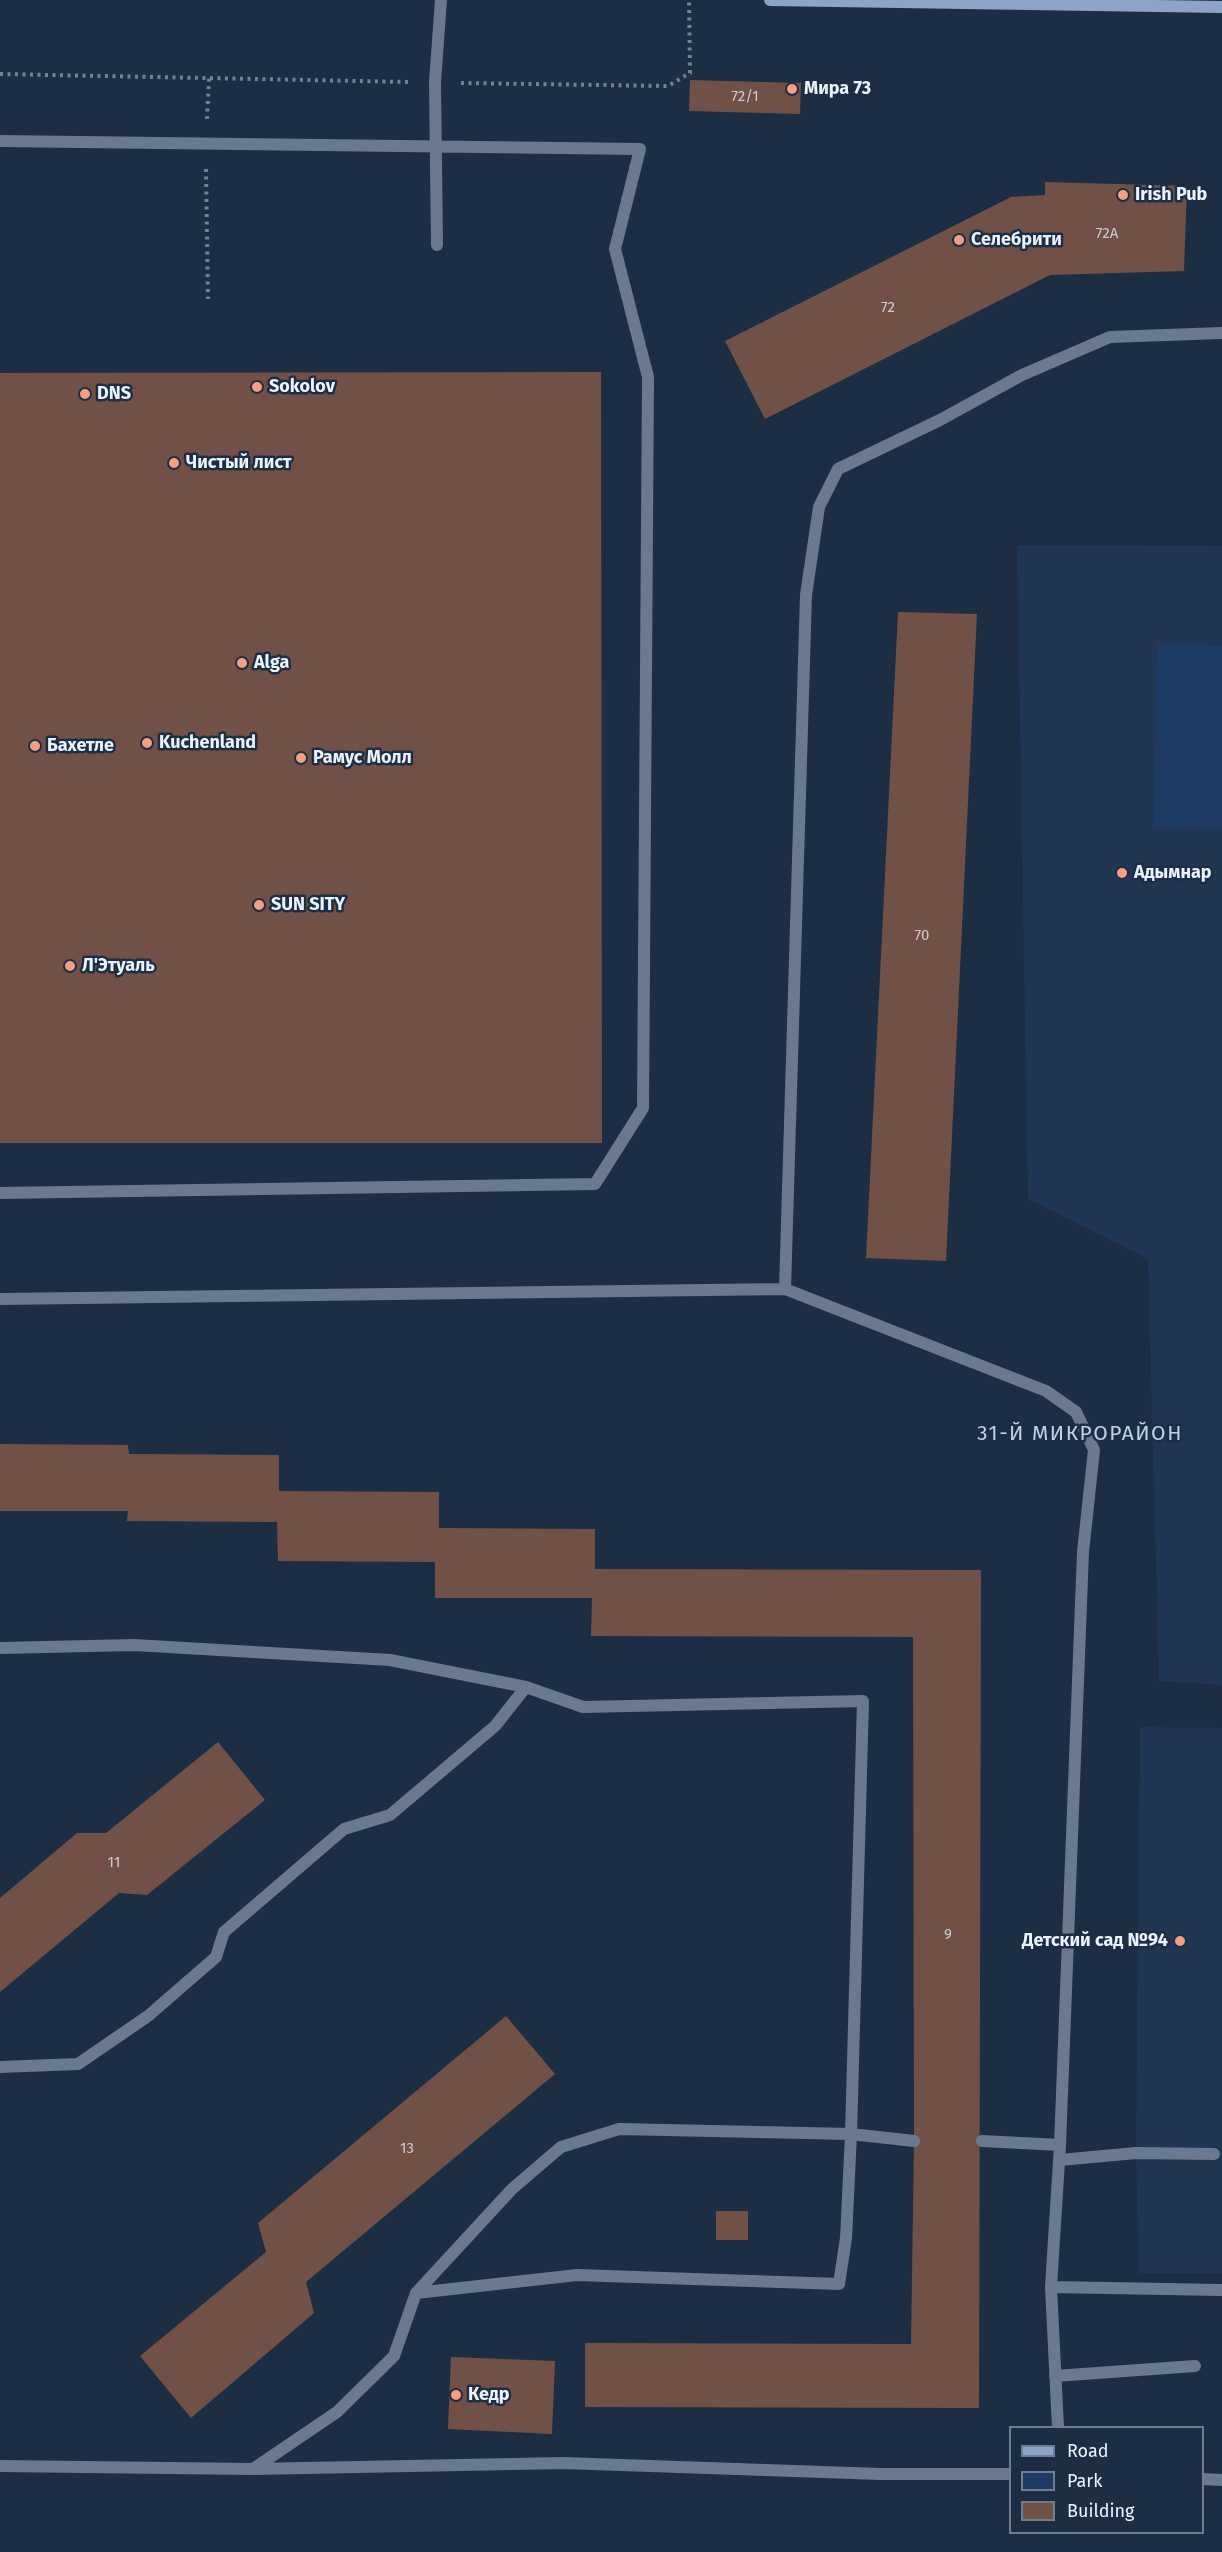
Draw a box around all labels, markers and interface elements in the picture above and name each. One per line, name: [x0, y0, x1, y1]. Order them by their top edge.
place label: Мира 73: [804, 78, 871, 100]
marker: Мира 73: [785, 82, 799, 96]
house number: 72/1: [731, 88, 759, 106]
place label: Irish Pub: [1135, 184, 1207, 206]
marker: Irish Pub: [1116, 188, 1130, 202]
house number: 72А: [1096, 225, 1118, 243]
place label: Селебрити: [971, 229, 1062, 251]
marker: Селебрити: [952, 233, 966, 247]
house number: 72: [881, 299, 895, 317]
place label: Sokolov: [269, 376, 335, 398]
marker: Sokolov: [250, 380, 264, 394]
place label: DNS: [97, 383, 131, 405]
marker: DNS: [78, 387, 92, 401]
place label: Чистый лист: [186, 452, 292, 474]
marker: Чистый лист: [167, 456, 181, 470]
place label: Alga: [254, 652, 289, 674]
marker: Alga: [235, 656, 249, 670]
place label: Kuchenland: [159, 732, 256, 754]
place label: Бахетле: [47, 735, 114, 757]
marker: Kuchenland: [140, 736, 154, 750]
marker: Бахетле: [28, 739, 42, 753]
place label: Рамус Молл: [313, 747, 412, 769]
marker: Рамус Молл: [294, 751, 308, 765]
place label: Адымнар: [1134, 862, 1212, 884]
marker: Адымнар: [1115, 866, 1129, 880]
place label: SUN SITY: [271, 894, 345, 916]
marker: SUN SITY: [252, 898, 266, 912]
house number: 70: [915, 927, 929, 945]
place label: Л'Этуаль: [82, 955, 155, 977]
marker: Л'Этуаль: [63, 959, 77, 973]
district label: 31-Й МИКРОРАЙОН: [977, 1421, 1183, 1447]
house number: 11: [108, 1854, 120, 1872]
house number: 9: [944, 1926, 952, 1944]
place label: Детский сад №94: [1022, 1930, 1168, 1952]
marker: Детский сад №94: [1173, 1934, 1187, 1948]
house number: 13: [400, 2140, 414, 2158]
place label: Кедр: [468, 2384, 509, 2406]
marker: Кедр: [449, 2388, 463, 2402]
legend: [1009, 2426, 1204, 2534]
text: Road: [1067, 2440, 1109, 2462]
text: Park: [1067, 2470, 1102, 2492]
text: Building: [1067, 2500, 1134, 2522]

